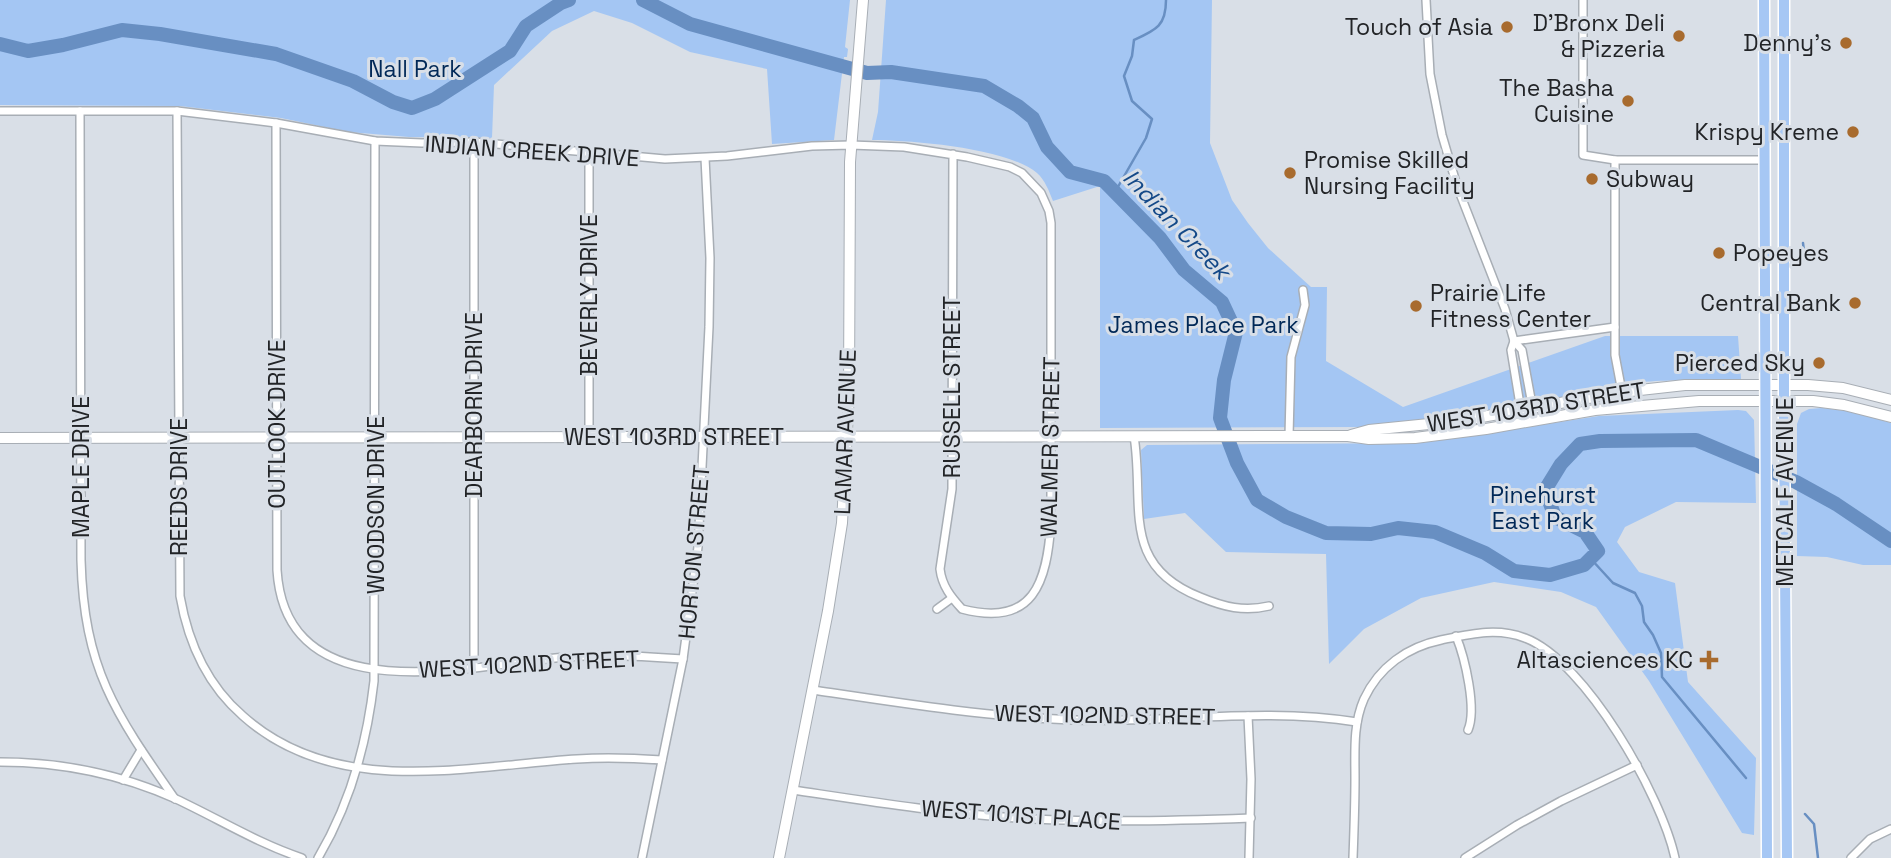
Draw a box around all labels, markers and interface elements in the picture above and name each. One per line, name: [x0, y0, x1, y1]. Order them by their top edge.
place label: D'Bronx Deli & Pizzeria: [1533, 8, 1665, 64]
place label: Touch of Asia: [1345, 12, 1493, 42]
marker: Touch of Asia: [1499, 19, 1515, 35]
marker: D'Bronx Deli & Pizzeria: [1671, 28, 1687, 44]
place label: Denny's: [1743, 28, 1832, 58]
marker: Denny's: [1838, 35, 1854, 51]
park label: Nall Park: [368, 54, 462, 84]
place label: The Basha Cuisine: [1499, 73, 1614, 129]
marker: The Basha Cuisine: [1620, 93, 1636, 109]
place label: Krispy Kreme: [1694, 117, 1839, 147]
marker: Krispy Kreme: [1845, 124, 1861, 140]
street label: INDIAN CREEK DRIVE: [424, 129, 640, 173]
place label: Promise Skilled Nursing Facility: [1304, 145, 1475, 201]
water label: Indian Creek: [1117, 162, 1240, 288]
place label: Subway: [1606, 164, 1694, 194]
marker: Promise Skilled Nursing Facility: [1282, 165, 1298, 181]
marker: Subway: [1584, 171, 1600, 187]
street label: BEVERLY DRIVE: [574, 214, 604, 376]
place label: Popeyes: [1733, 238, 1829, 268]
marker: Popeyes: [1711, 245, 1727, 261]
place label: Prairie Life Fitness Center: [1430, 278, 1591, 334]
place label: Central Bank: [1700, 288, 1841, 318]
marker: Central Bank: [1847, 295, 1863, 311]
street label: RUSSELL STREET: [937, 296, 967, 478]
marker: Prairie Life Fitness Center: [1408, 298, 1424, 314]
park label: James Place Park: [1107, 310, 1299, 340]
street label: DEARBORN DRIVE: [459, 312, 489, 498]
street label: OUTLOOK DRIVE: [262, 339, 292, 509]
place label: Pierced Sky: [1675, 348, 1805, 378]
street label: LAMAR AVENUE: [827, 349, 863, 515]
marker: Pierced Sky: [1811, 355, 1827, 371]
street label: WALMER STREET: [1033, 356, 1067, 538]
street label: WEST 103RD STREET: [1425, 375, 1647, 439]
street label: MAPLE DRIVE: [66, 396, 96, 538]
street label: METCALF AVENUE: [1770, 397, 1800, 587]
street label: WOODSON DRIVE: [361, 416, 391, 594]
street label: REEDS DRIVE: [164, 418, 194, 556]
street label: WEST 103RD STREET: [564, 422, 784, 452]
street label: HORTON STREET: [671, 464, 717, 640]
park label: Pinehurst East Park: [1490, 480, 1596, 536]
street label: WEST 102ND STREET: [418, 643, 640, 685]
place label: Altasciences KC: [1516, 645, 1693, 675]
marker: Altasciences KC: [1699, 650, 1719, 670]
street label: WEST 102ND STREET: [994, 698, 1216, 732]
street label: WEST 101ST PLACE: [920, 793, 1122, 837]

